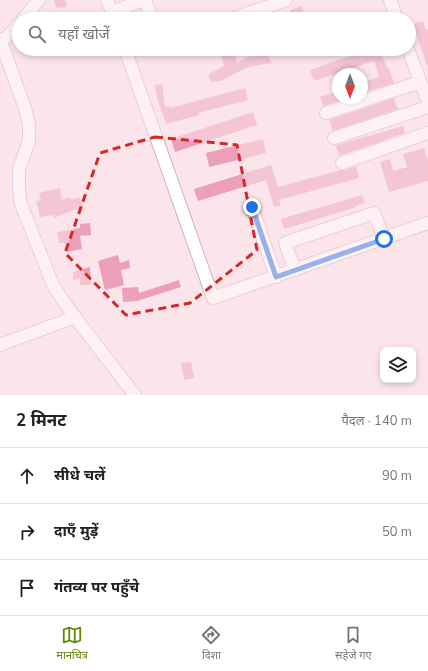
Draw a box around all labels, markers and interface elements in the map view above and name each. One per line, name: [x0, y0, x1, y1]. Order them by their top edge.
search box: [12, 12, 416, 56]
icon: search: [26, 23, 48, 45]
text: यहाँ खोजें: [58, 24, 110, 44]
north arrow: [332, 68, 368, 104]
route end: [243, 198, 261, 216]
route start: [375, 230, 393, 248]
map controls: [380, 347, 416, 383]
button: layers: [380, 347, 416, 383]
text: 2 मिनट: [16, 409, 66, 432]
text: पैदल · 140 m: [341, 412, 412, 430]
icon: ahead: [16, 465, 38, 487]
text: सीधे चलें: [54, 465, 105, 485]
text: 90 m: [382, 467, 412, 485]
icon: right: [16, 521, 38, 543]
text: दाएँ मुड़ें: [54, 521, 98, 541]
text: 50 m: [382, 523, 412, 541]
icon: arrive: [16, 577, 38, 599]
text: गंतव्य पर पहुँचे: [54, 577, 139, 597]
tab: मानचित्र: [56, 624, 88, 663]
tab: दिशा: [200, 624, 222, 663]
tab: सहेजे गए: [335, 624, 372, 663]

